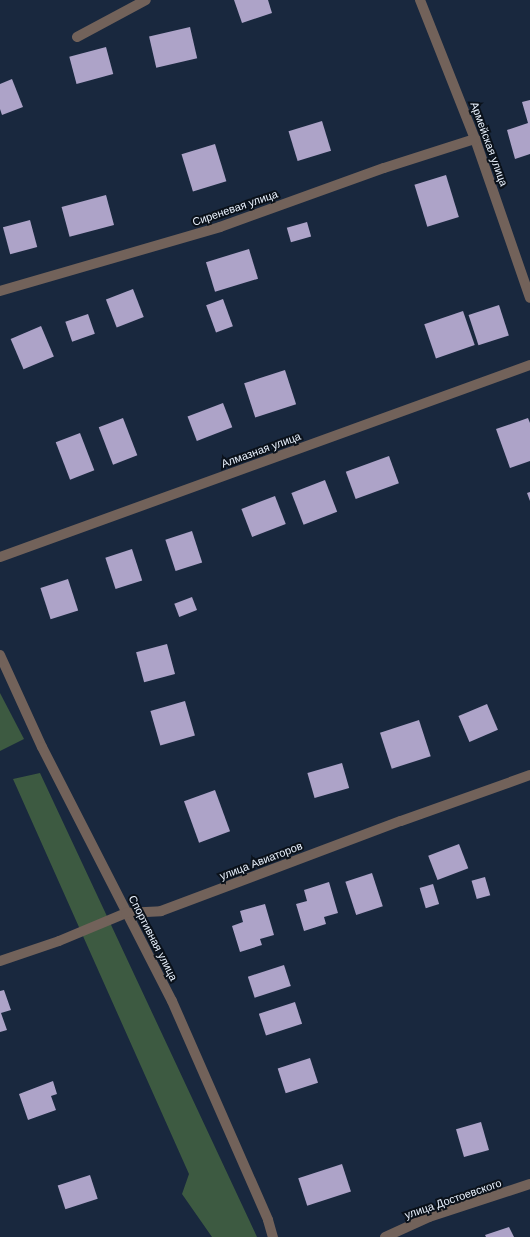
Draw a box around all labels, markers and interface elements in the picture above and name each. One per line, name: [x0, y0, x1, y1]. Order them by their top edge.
street label: Армейская улица: [468, 100, 510, 188]
street label: Сиреневая улица: [191, 187, 279, 229]
street label: Алмазная улица: [219, 429, 303, 471]
street label: улица Авиаторов: [218, 839, 304, 883]
street label: Спортивная улица: [126, 893, 180, 983]
street label: улица Достоевского: [403, 1176, 503, 1222]

